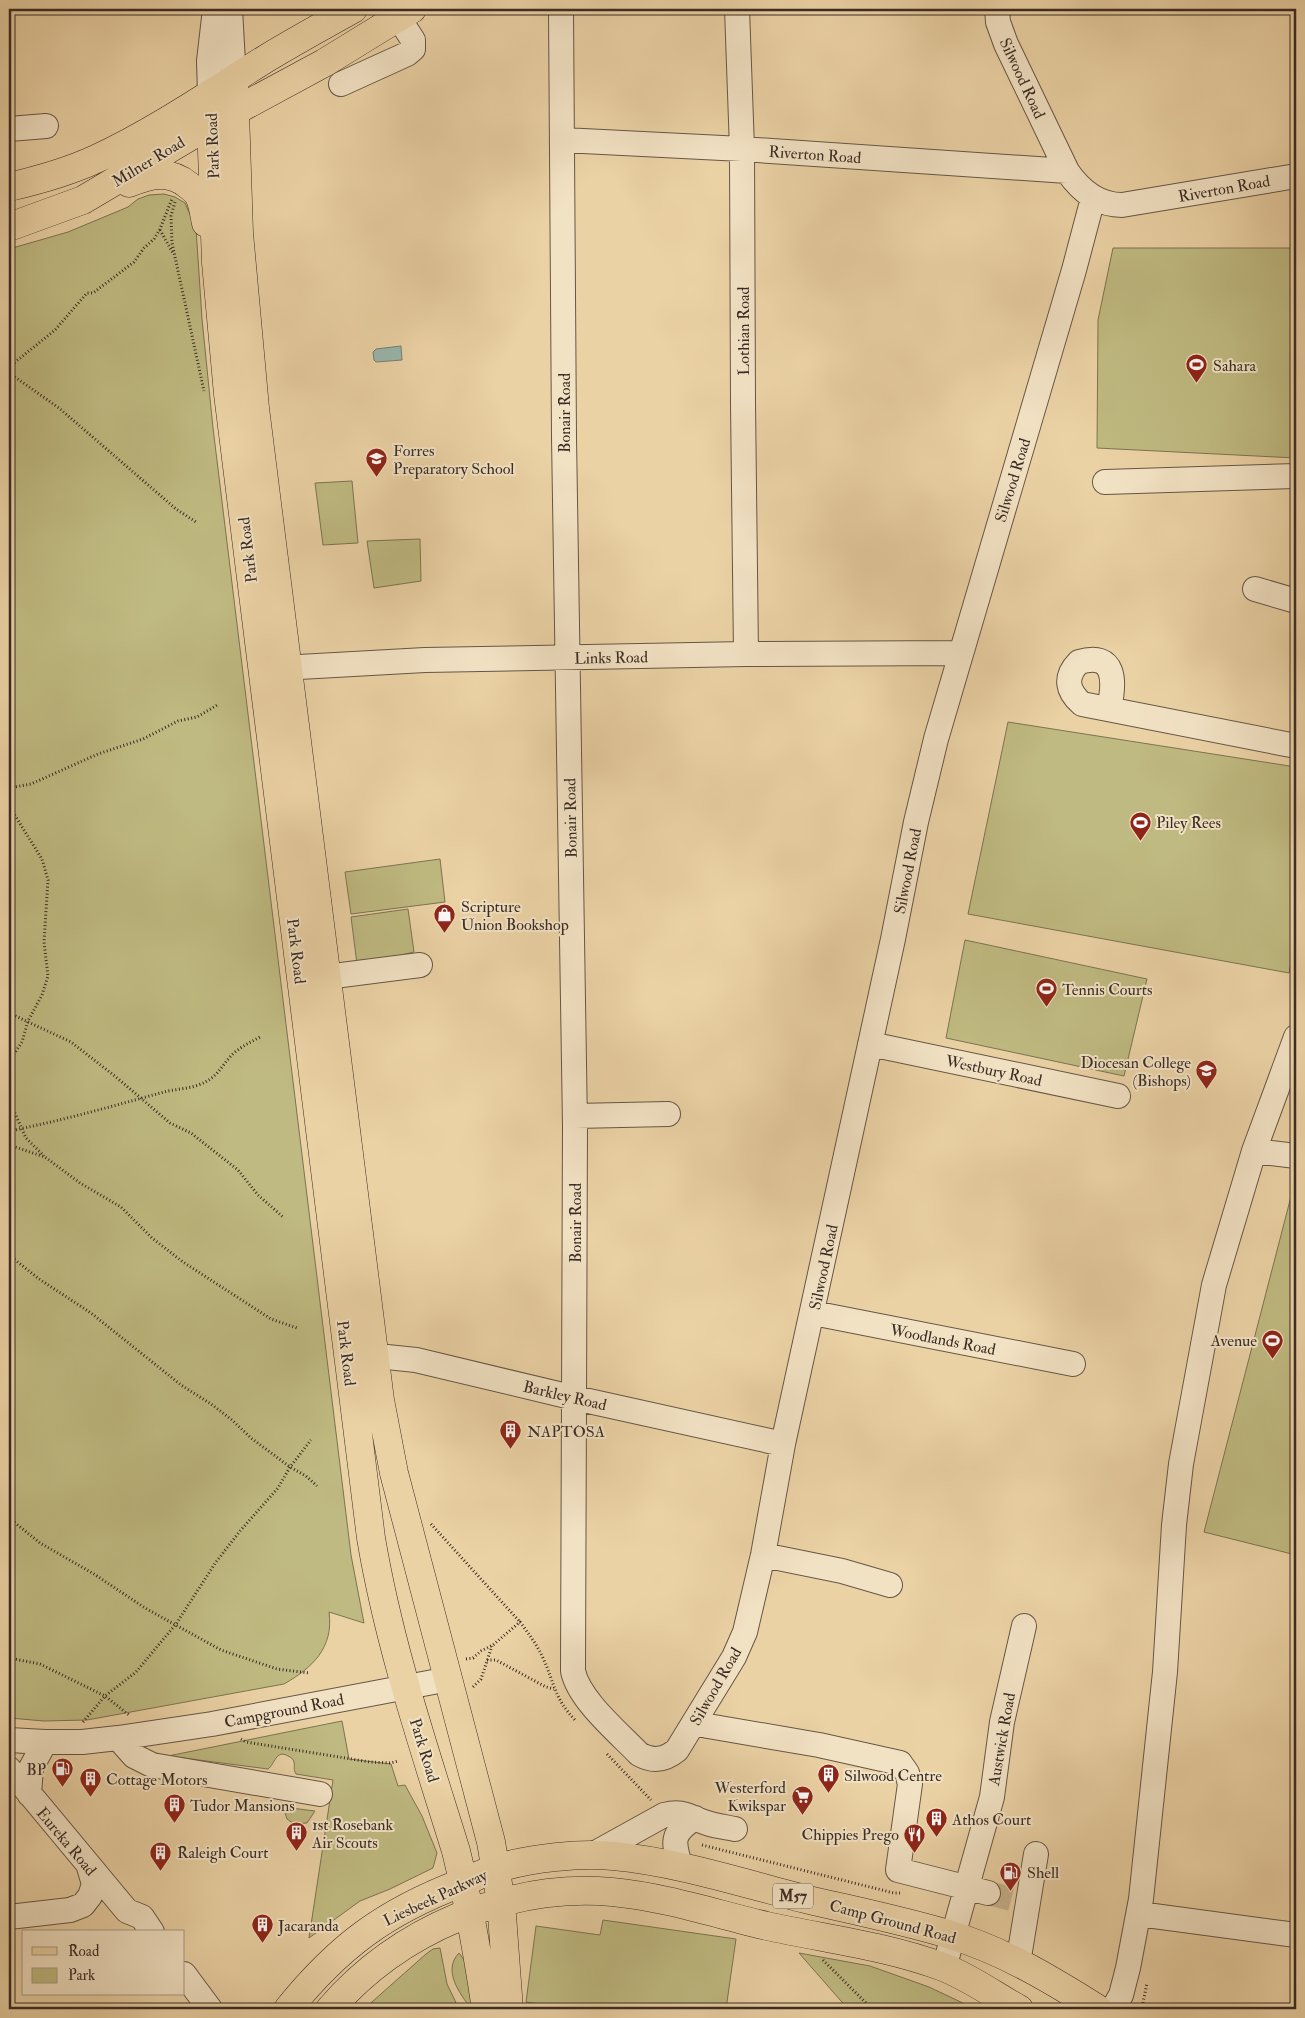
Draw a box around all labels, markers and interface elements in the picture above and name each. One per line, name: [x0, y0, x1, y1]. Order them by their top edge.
street label: Silwood Road: [995, 35, 1050, 122]
street label: Park Road: [202, 113, 224, 179]
street label: Milner Road: [108, 132, 189, 191]
street label: Riverton Road: [768, 142, 862, 168]
street label: Riverton Road: [1177, 171, 1272, 207]
street label: Lothian Road: [734, 286, 754, 375]
sports icon: Sahara: [1185, 353, 1209, 384]
place label: Sahara: [1213, 356, 1256, 376]
street label: Bonair Road: [555, 373, 575, 453]
street label: Silwood Road: [991, 436, 1035, 525]
place label: Forres Preparatory School: [393, 441, 514, 480]
school or university icon: Forres Preparatory School: [365, 447, 389, 478]
street label: Park Road: [234, 516, 262, 584]
street label: Links Road: [574, 647, 648, 669]
street label: Bonair Road: [560, 778, 582, 858]
sports icon: Piley Rees: [1128, 810, 1152, 841]
place label: Piley Rees: [1156, 813, 1221, 833]
street label: Silwood Road: [890, 826, 926, 916]
place label: Scripture Union Bookshop: [461, 897, 569, 936]
shop icon: Scripture Union Bookshop: [433, 903, 457, 934]
street label: Park Road: [282, 917, 310, 985]
sports icon: Tennis Courts: [1034, 977, 1058, 1008]
place label: Tennis Courts: [1062, 980, 1152, 1000]
street label: Westbury Road: [943, 1051, 1044, 1091]
place label: Diocesan College (Bishops): [1081, 1053, 1191, 1092]
school or university icon: Diocesan College (Bishops): [1195, 1059, 1219, 1090]
street label: Bonair Road: [566, 1183, 586, 1263]
street label: Silwood Road: [805, 1222, 843, 1312]
street label: Park Road: [332, 1319, 360, 1387]
street label: Woodlands Road: [887, 1320, 997, 1360]
sports icon: Avenue: [1261, 1328, 1285, 1359]
place label: Avenue: [1210, 1331, 1257, 1351]
street label: Barkley Road: [521, 1377, 609, 1415]
building icon: NAPTOSA: [499, 1419, 523, 1450]
place label: NAPTOSA: [527, 1422, 605, 1442]
street label: Silwood Road: [685, 1644, 746, 1729]
street label: Campground Road: [223, 1690, 346, 1733]
street label: Austwick Road: [984, 1691, 1020, 1788]
street label: Park Road: [405, 1716, 443, 1785]
fuel station icon: BP: [50, 1757, 74, 1788]
place label: BP: [26, 1760, 46, 1780]
building icon: Silwood Centre: [816, 1763, 840, 1794]
place label: Silwood Centre: [844, 1766, 942, 1786]
building icon: Cottage Motors: [78, 1767, 102, 1798]
place label: Cottage Motors: [106, 1770, 207, 1790]
place label: Westerford Kwikspar: [714, 1778, 786, 1817]
supermarket icon: Westerford Kwikspar: [790, 1784, 814, 1815]
building icon: Tudor Mansions: [162, 1793, 186, 1824]
place label: Tudor Mansions: [190, 1796, 295, 1816]
street label: Eureka Road: [32, 1803, 101, 1880]
building icon: Athos Court: [924, 1807, 948, 1838]
place label: Athos Court: [951, 1810, 1031, 1830]
place label: 1st Rosebank Air Scouts: [311, 1815, 394, 1853]
building icon: 1st Rosebank Air Scouts: [284, 1821, 308, 1852]
restaurant icon: Chippies Prego: [903, 1822, 927, 1853]
place label: Chippies Prego: [801, 1825, 899, 1846]
building icon: Raleigh Court: [149, 1840, 173, 1871]
place label: Raleigh Court: [177, 1843, 269, 1863]
fuel station icon: Shell: [999, 1860, 1023, 1891]
place label: Shell: [1027, 1863, 1059, 1883]
street label: Liesbeek Parkway: [380, 1865, 491, 1931]
road number: M57: [773, 1884, 813, 1908]
street label: Camp Ground Road: [827, 1895, 958, 1949]
building icon: Jacaranda: [250, 1913, 274, 1944]
place label: Jacaranda: [277, 1916, 339, 1937]
legend: [22, 1930, 185, 1996]
text: Road: [68, 1942, 100, 1961]
text: Park: [68, 1966, 95, 1985]

